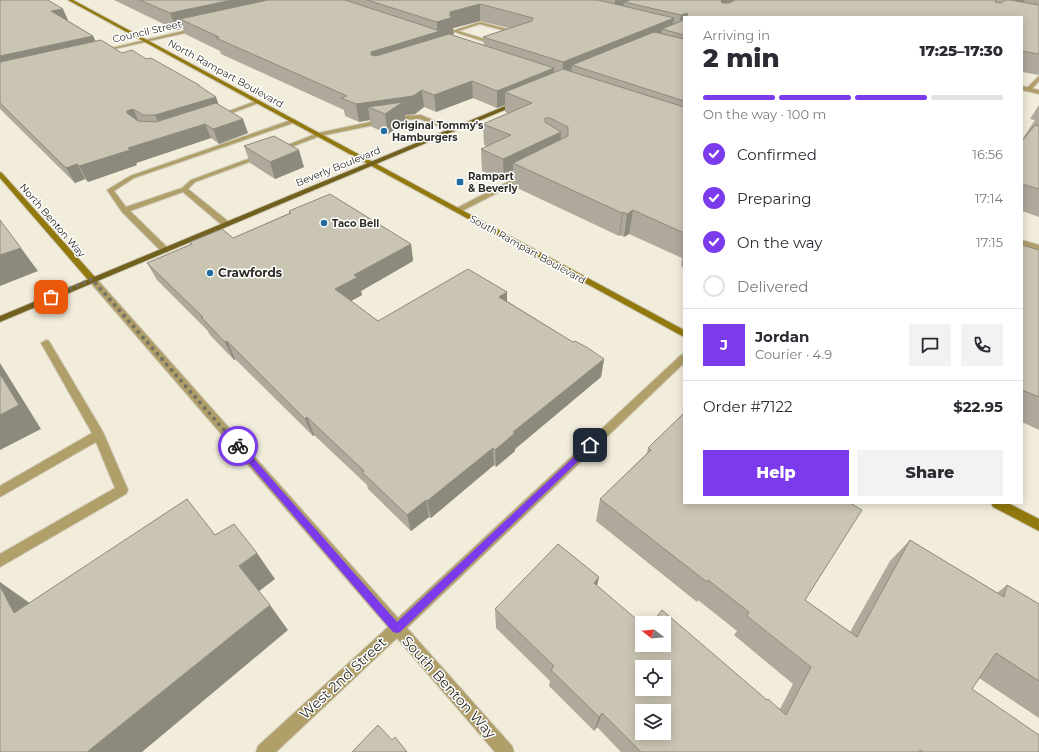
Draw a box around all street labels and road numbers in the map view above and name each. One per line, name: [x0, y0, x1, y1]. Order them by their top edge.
street label: Council Street: [111, 17, 183, 46]
street label: North Rampart Boulevard: [166, 36, 286, 111]
street label: Beverly Boulevard: [294, 144, 383, 189]
street label: North Benton Way: [17, 181, 89, 260]
street label: South Rampart Boulevard: [467, 212, 588, 287]
street label: South Benton Way: [398, 632, 500, 742]
street label: West 2nd Street: [296, 633, 390, 723]

